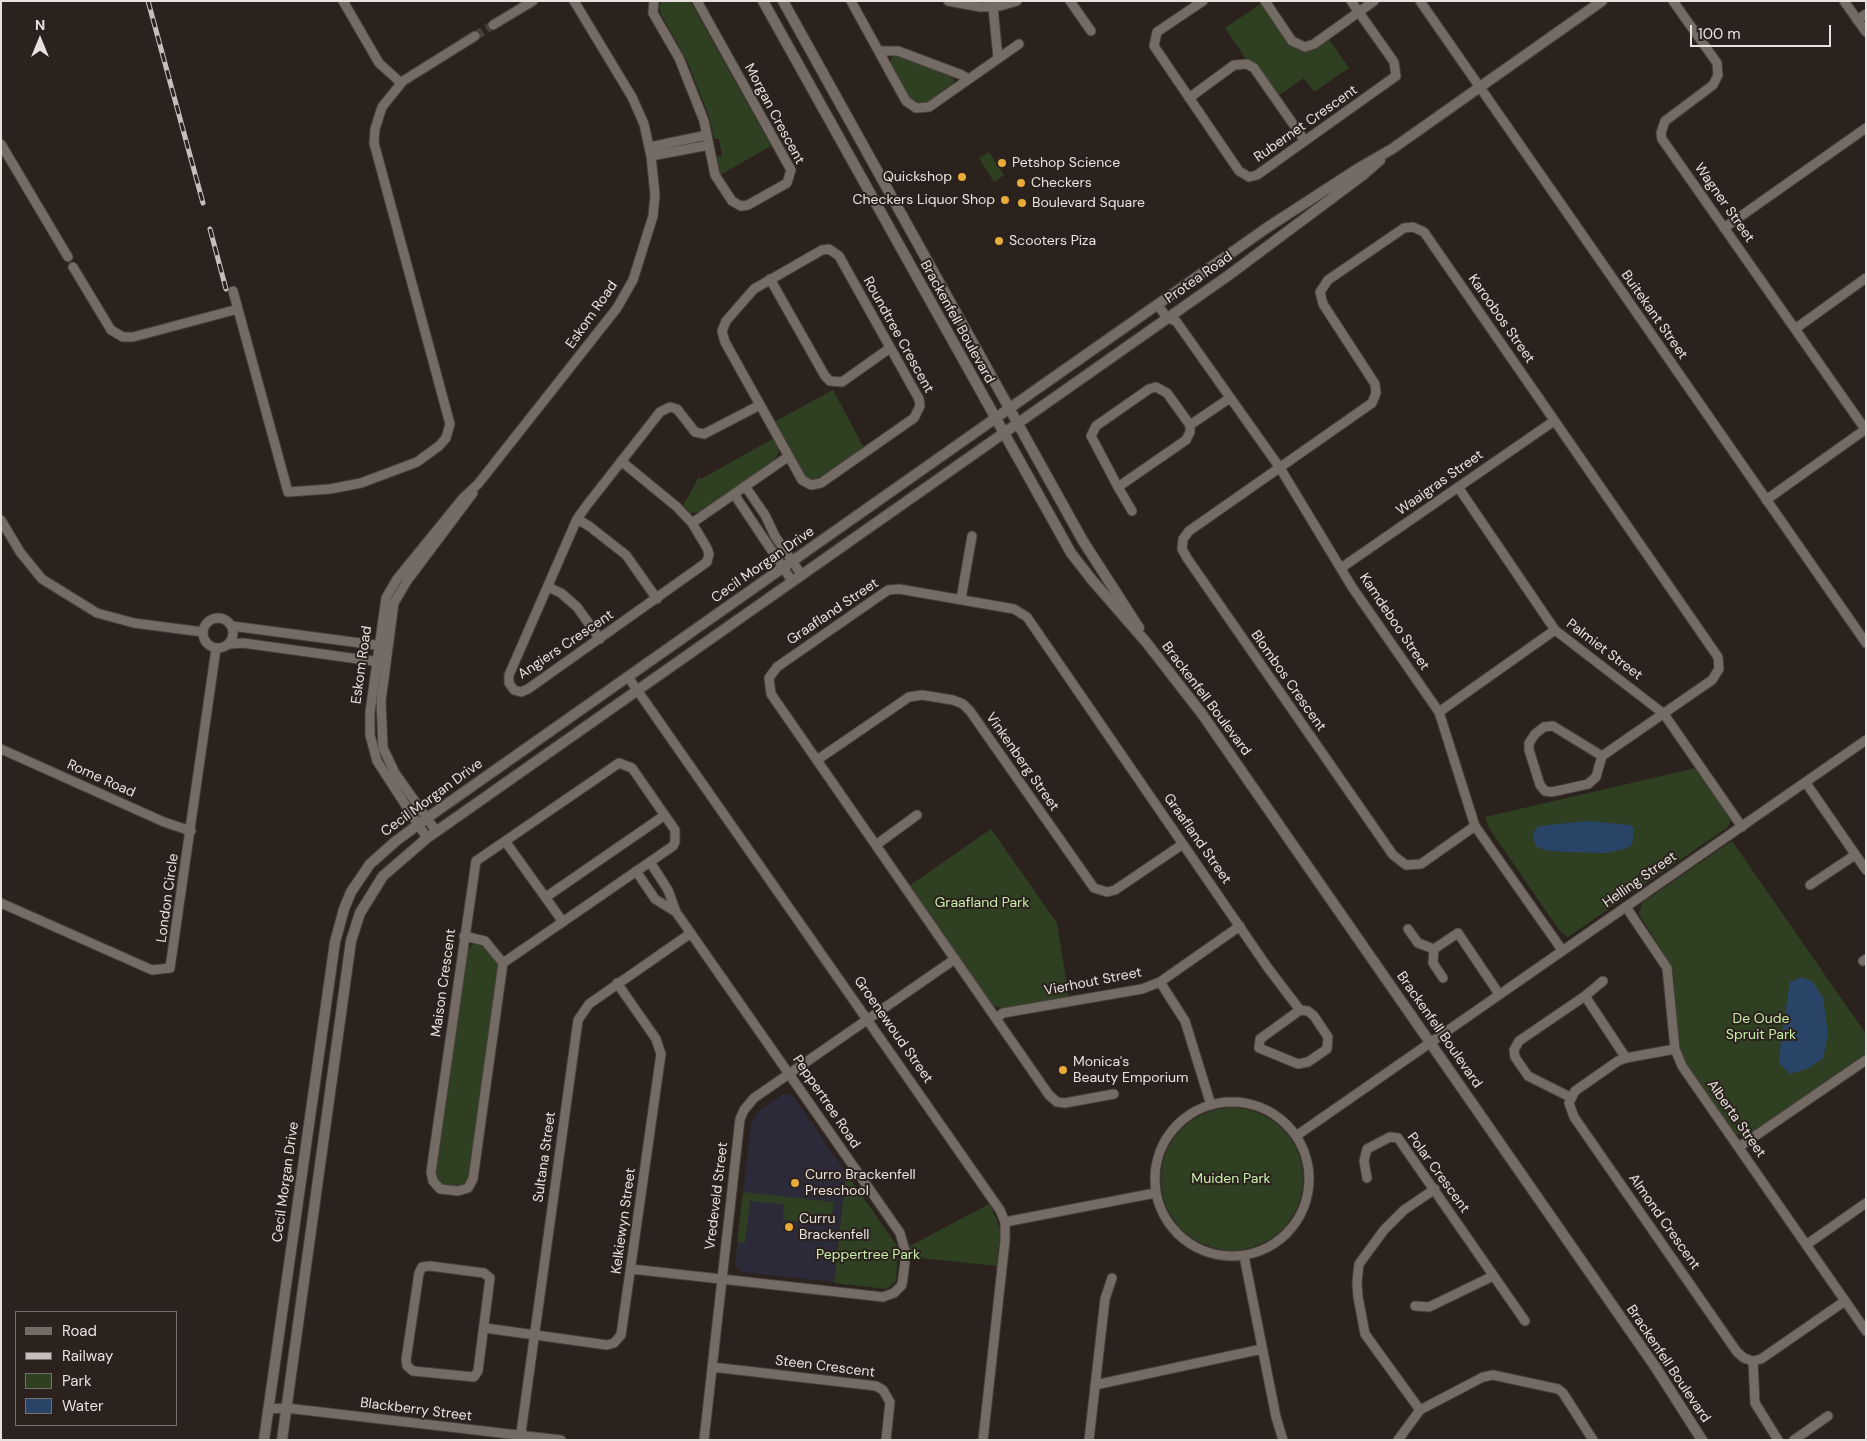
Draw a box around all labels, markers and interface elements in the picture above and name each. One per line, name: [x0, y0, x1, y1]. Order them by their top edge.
north arrow: [15, 15, 65, 65]
scale bar: [1692, 15, 1833, 47]
text: N: [35, 16, 45, 34]
text: 100 m: [1698, 24, 1741, 44]
street label: Morgan Crescent: [740, 61, 808, 167]
street label: Rubernet Crescent: [1251, 82, 1361, 166]
place label: Petshop Science: [1012, 155, 1120, 171]
marker: Petshop Science: [996, 157, 1008, 169]
street label: Wagner Street: [1690, 160, 1758, 246]
place label: Quickshop: [883, 169, 952, 185]
marker: Quickshop: [956, 171, 968, 183]
place label: Checkers: [1031, 175, 1092, 191]
marker: Checkers: [1015, 177, 1027, 189]
place label: Checkers Liquor Shop: [853, 192, 995, 208]
marker: Checkers Liquor Shop: [999, 194, 1011, 206]
place label: Boulevard Square: [1032, 195, 1145, 211]
marker: Boulevard Square: [1016, 197, 1028, 209]
place label: Scooters Piza: [1009, 233, 1096, 249]
marker: Scooters Piza: [993, 235, 1005, 247]
street label: Protea Road: [1162, 249, 1236, 307]
street label: Brackenfell Boulevard: [916, 258, 998, 386]
street label: Buitekant Street: [1617, 267, 1691, 363]
street label: Karoobos Street: [1464, 271, 1538, 367]
street label: Roundtree Crescent: [859, 274, 937, 396]
street label: Eskom Road: [563, 278, 621, 352]
street label: Waaigras Street: [1393, 447, 1487, 519]
street label: Cecil Morgan Drive: [708, 523, 818, 607]
street label: Kamdeboo Street: [1355, 570, 1433, 674]
street label: Graafland Street: [784, 575, 882, 649]
street label: Angiers Crescent: [515, 607, 617, 683]
street label: Palmiet Street: [1563, 616, 1645, 684]
street label: Eskom Road: [348, 625, 376, 705]
street label: Blombos Crescent: [1247, 627, 1329, 735]
street label: Brackenfell Boulevard: [1158, 639, 1254, 759]
street label: Vinkenberg Street: [982, 710, 1062, 814]
street label: Cecil Morgan Drive: [378, 755, 486, 841]
street label: Rome Road: [64, 756, 138, 802]
street label: Graafland Street: [1160, 790, 1234, 888]
street label: Helling Street: [1600, 848, 1680, 912]
street label: London Circle: [153, 852, 183, 944]
park label: Graafland Park: [935, 895, 1029, 911]
street label: Maison Crescent: [428, 928, 460, 1038]
street label: Vierhout Street: [1043, 964, 1143, 1000]
street label: Brackenfell Boulevard: [1393, 969, 1485, 1091]
street label: Groenewoud Street: [850, 973, 936, 1087]
park label: De Oude Spruit Park: [1726, 1011, 1796, 1044]
street label: Peppertree Road: [789, 1052, 863, 1152]
place label: Monica's Beauty Emporium: [1073, 1054, 1189, 1086]
marker: Monica's Beauty Emporium: [1057, 1064, 1069, 1076]
street label: Alberta Street: [1703, 1077, 1769, 1161]
street label: Sultana Street: [530, 1111, 560, 1203]
street label: Cecil Morgan Drive: [269, 1121, 303, 1243]
street label: Polar Crescent: [1403, 1130, 1473, 1216]
street label: Vredeveld Street: [702, 1141, 732, 1251]
street label: Kelkiewyn Street: [608, 1167, 640, 1275]
place label: Curro Brackenfell Preschool: [805, 1167, 916, 1200]
park label: Muiden Park: [1191, 1171, 1271, 1187]
street label: Almond Crescent: [1625, 1171, 1703, 1273]
marker: Curro Brackenfell Preschool: [789, 1177, 801, 1189]
place label: Curru Brackenfell: [799, 1211, 869, 1244]
marker: Curru Brackenfell: [783, 1221, 795, 1233]
park label: Peppertree Park: [816, 1247, 920, 1263]
street label: Brackenfell Boulevard: [1622, 1302, 1714, 1426]
legend: [15, 1311, 178, 1426]
text: Road: [62, 1321, 97, 1341]
text: Railway: [62, 1346, 113, 1366]
street label: Steen Crescent: [774, 1353, 876, 1381]
text: Park: [62, 1371, 92, 1391]
street label: Blackberry Street: [359, 1395, 473, 1425]
text: Water: [62, 1396, 103, 1416]

